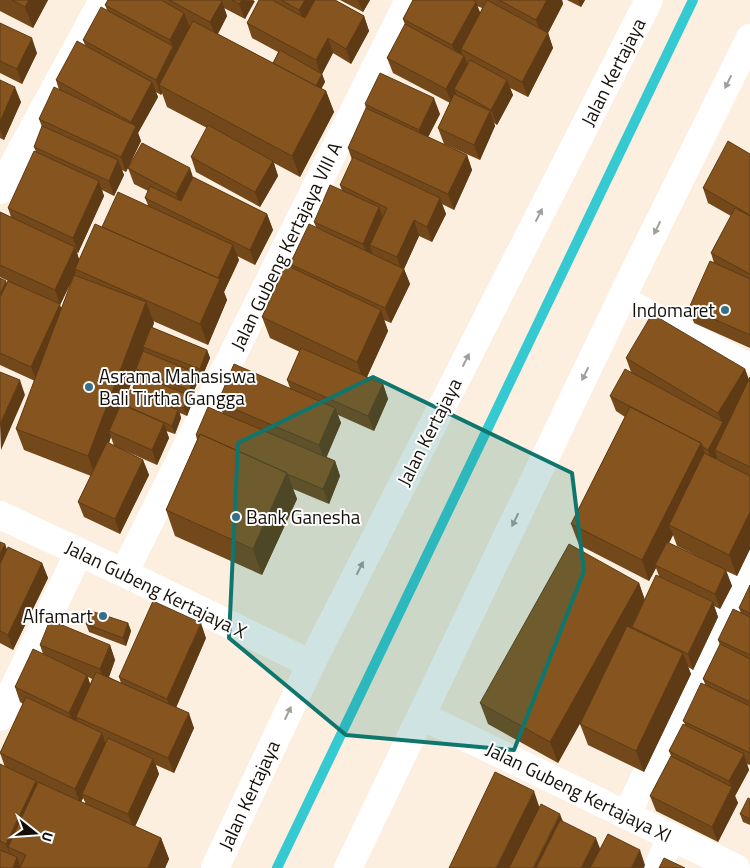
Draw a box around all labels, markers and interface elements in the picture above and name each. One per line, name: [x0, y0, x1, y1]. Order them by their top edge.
street label: Jalan Kertajaya: [573, 12, 653, 131]
one-way arrow: [724, 75, 732, 89]
street label: Jalan Gubeng Kertajaya VIII A: [222, 137, 349, 355]
one-way arrow: [535, 208, 543, 223]
one-way arrow: [652, 221, 660, 235]
place label: Indomaret: [632, 295, 715, 324]
marker: Indomaret: [719, 304, 731, 316]
one-way arrow: [462, 353, 470, 368]
place label: Asrama Mahasiswa Bali Tirtha Gangga: [99, 361, 256, 412]
one-way arrow: [581, 367, 589, 381]
street label: Jalan Kertajaya: [389, 372, 469, 491]
marker: Asrama Mahasiswa Bali Tirtha Gangga: [83, 381, 95, 393]
place label: Bank Ganesha: [246, 502, 361, 531]
marker: Bank Ganesha: [230, 511, 242, 523]
one-way arrow: [511, 513, 519, 528]
street label: Jalan Gubeng Kertajaya X: [61, 532, 252, 645]
one-way arrow: [356, 560, 364, 575]
place label: Alfamart: [23, 601, 93, 630]
marker: Alfamart: [97, 610, 109, 622]
one-way arrow: [284, 706, 292, 720]
street label: Jalan Gubeng Kertajaya XI: [482, 734, 677, 849]
street label: Jalan Kertajaya: [210, 735, 287, 855]
north arrow: [10, 808, 60, 858]
text: U: [37, 829, 59, 844]

